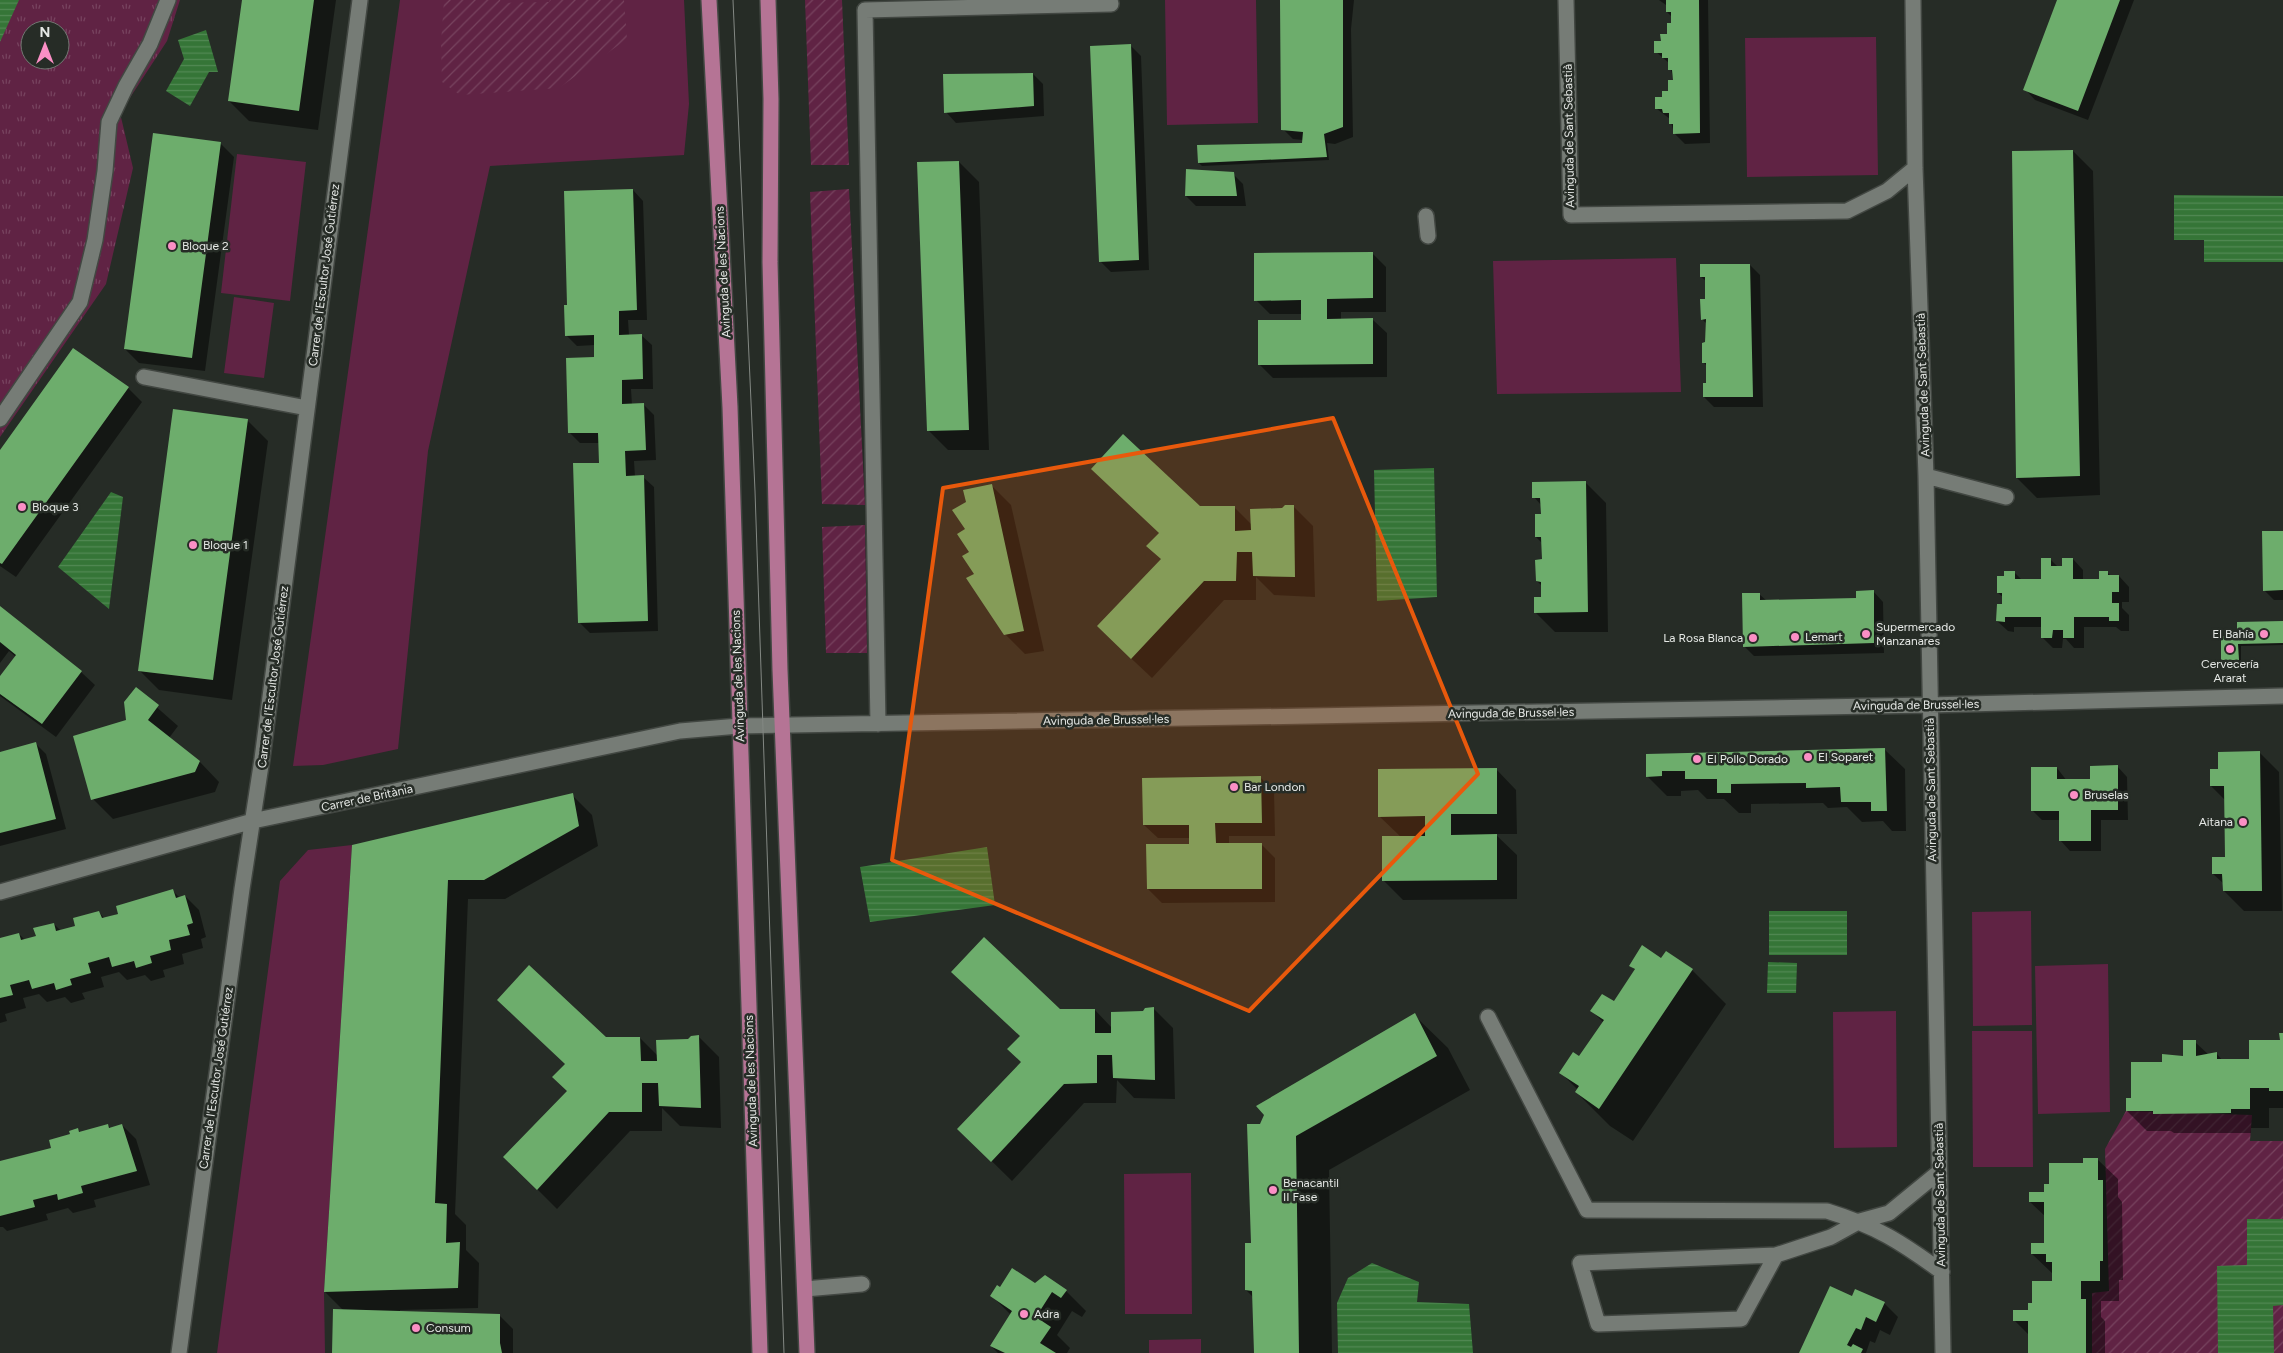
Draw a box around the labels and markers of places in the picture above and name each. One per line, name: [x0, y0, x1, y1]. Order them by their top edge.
place label: Bloque 2: [182, 239, 229, 253]
marker: Bloque 2: [166, 240, 178, 252]
place label: Bloque 3: [32, 500, 79, 514]
marker: Bloque 3: [16, 501, 28, 513]
place label: Bloque 1: [203, 538, 248, 552]
marker: Bloque 1: [187, 539, 199, 551]
place label: Supermercado Manzanares: [1876, 620, 1955, 648]
place label: El Bahía: [2212, 627, 2254, 641]
marker: Supermercado Manzanares: [1860, 628, 1872, 640]
marker: El Bahía: [2258, 628, 2270, 640]
place label: Lemart: [1805, 630, 1843, 644]
place label: La Rosa Blanca: [1663, 631, 1743, 645]
marker: Lemart: [1789, 631, 1801, 643]
marker: La Rosa Blanca: [1747, 632, 1759, 644]
marker: Cervecería Ararat: [2224, 643, 2236, 655]
place label: Cervecería Ararat: [2201, 657, 2259, 685]
place label: El Soparet: [1818, 750, 1874, 764]
marker: El Soparet: [1802, 751, 1814, 763]
place label: El Pollo Dorado: [1707, 752, 1788, 766]
marker: El Pollo Dorado: [1691, 753, 1703, 765]
place label: Bar London: [1244, 780, 1305, 794]
marker: Bar London: [1228, 781, 1240, 793]
place label: Bruselas: [2084, 788, 2129, 802]
marker: Bruselas: [2068, 789, 2080, 801]
place label: Aitana: [2199, 815, 2233, 829]
marker: Aitana: [2237, 816, 2249, 828]
place label: Benacantil II Fase: [1283, 1176, 1339, 1204]
marker: Benacantil II Fase: [1267, 1184, 1279, 1196]
place label: Adra: [1034, 1307, 1059, 1321]
marker: Adra: [1018, 1308, 1030, 1320]
place label: Consum: [426, 1321, 471, 1335]
marker: Consum: [410, 1322, 422, 1334]

